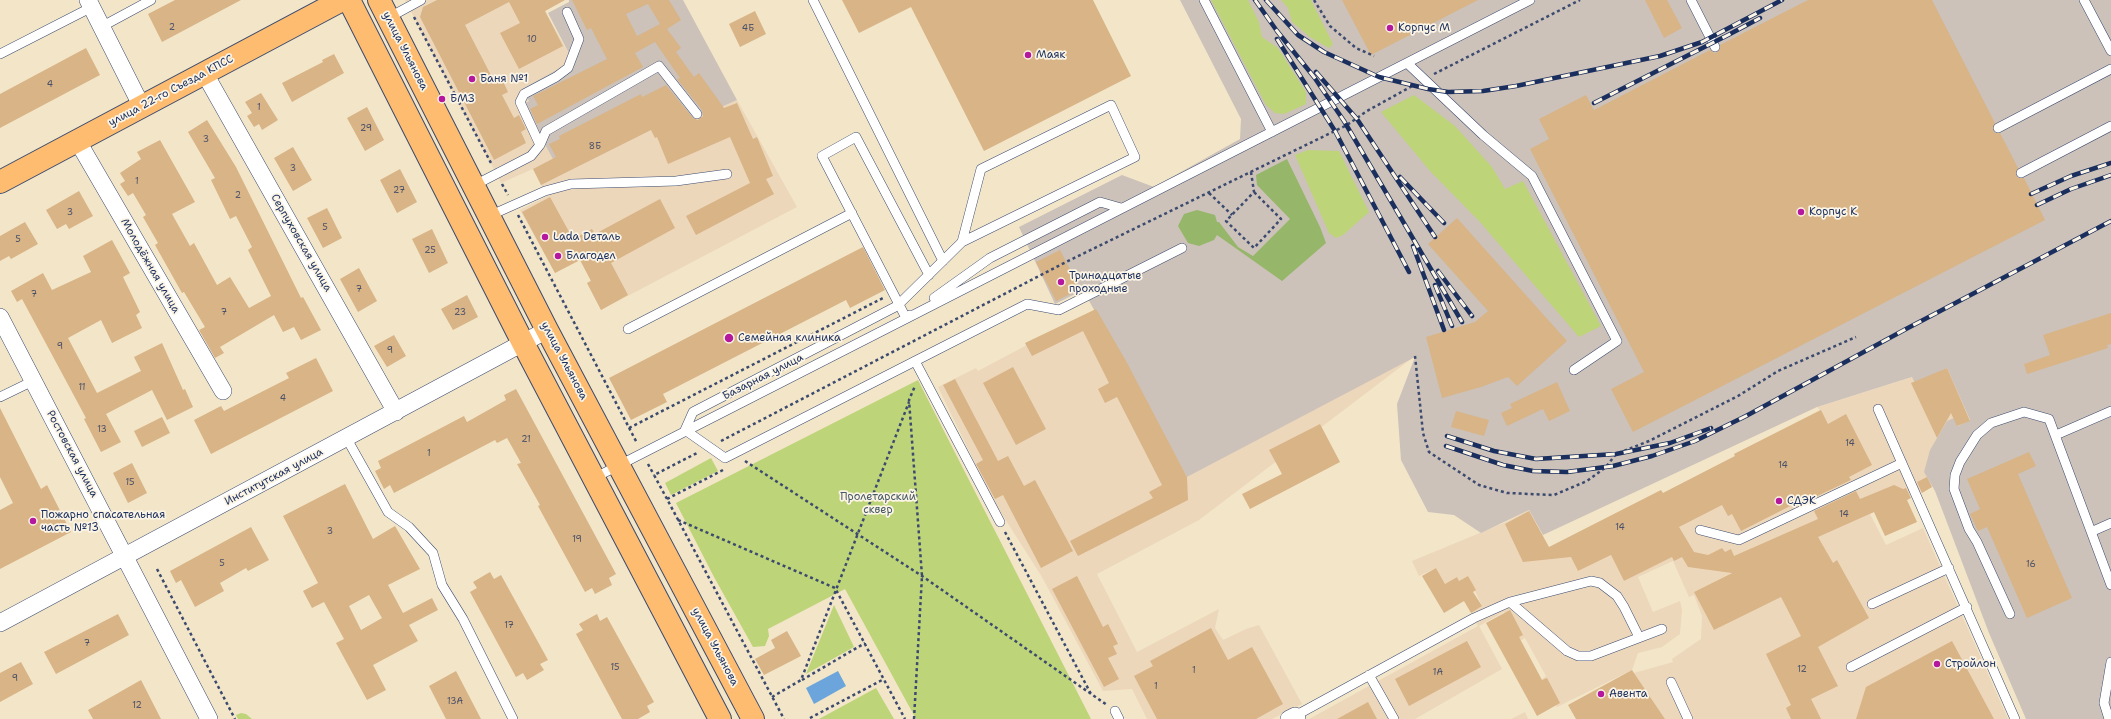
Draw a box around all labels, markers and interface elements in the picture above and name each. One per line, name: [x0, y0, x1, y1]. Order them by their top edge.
street label: улица Ульянова: [379, 9, 431, 93]
place label: Корпус М: [1398, 21, 1450, 35]
house number: 2: [169, 23, 175, 33]
marker: Корпус М: [1385, 23, 1395, 33]
house number: 4Б: [742, 24, 754, 34]
house number: 10: [527, 35, 537, 45]
place label: Маяк: [1036, 48, 1065, 62]
marker: Маяк: [1023, 50, 1033, 60]
street label: улица 22-го Съезда КПСС: [106, 52, 236, 130]
place label: Баня №1: [480, 72, 528, 86]
marker: Баня №1: [467, 74, 477, 84]
house number: 4: [47, 80, 53, 90]
place label: БМЗ: [450, 92, 475, 106]
marker: БМЗ: [437, 94, 447, 104]
house number: 1: [257, 103, 261, 113]
house number: 29: [360, 124, 372, 134]
house number: 3: [203, 135, 209, 145]
house number: 8Б: [589, 142, 601, 152]
house number: 3: [290, 164, 296, 174]
house number: 1: [135, 177, 139, 187]
house number: 27: [393, 186, 405, 196]
house number: 2: [235, 191, 241, 201]
street label: Серпуховская улица: [268, 192, 334, 294]
place label: Корпус К: [1809, 205, 1857, 219]
marker: Корпус К: [1796, 207, 1806, 217]
house number: 3: [67, 208, 73, 218]
street label: Молодёжная улица: [118, 216, 182, 316]
house number: 5: [322, 223, 328, 233]
place label: Lada Dеталь: [553, 230, 620, 244]
marker: Lada Dеталь: [540, 232, 550, 242]
house number: 5: [15, 235, 21, 245]
house number: 25: [424, 246, 436, 256]
place label: Благодел: [566, 249, 616, 263]
marker: Благодел: [553, 251, 563, 261]
place label: Тринадцатые проходные: [1069, 269, 1141, 295]
marker: Тринадцатые проходные: [1056, 277, 1066, 287]
house number: 7: [356, 285, 362, 295]
house number: 7: [31, 290, 37, 300]
house number: 7: [221, 308, 227, 318]
house number: 23: [454, 308, 466, 318]
street label: улица Ульянова: [538, 320, 590, 402]
place label: Семейная клиника: [738, 331, 841, 345]
marker: Семейная клиника: [723, 332, 735, 344]
house number: 9: [57, 342, 63, 352]
house number: 9: [387, 346, 393, 356]
street label: Базарная улица: [720, 351, 806, 403]
house number: 11: [78, 383, 86, 393]
house number: 4: [280, 394, 286, 404]
street label: Ростовская улица: [43, 408, 101, 500]
house number: 13: [97, 425, 107, 435]
house number: 21: [521, 435, 531, 445]
house number: 14: [1845, 439, 1855, 449]
street label: Институтская улица: [223, 445, 325, 509]
house number: 1: [427, 449, 431, 459]
house number: 14: [1778, 461, 1788, 471]
house number: 15: [125, 478, 135, 488]
park label: Пролетарский сквер: [840, 490, 916, 516]
place label: СДЭК: [1787, 494, 1816, 508]
marker: СДЭК: [1774, 496, 1784, 506]
place label: Пожарно спасательная часть №13: [41, 508, 165, 534]
house number: 14: [1839, 510, 1849, 520]
marker: Пожарно спасательная часть №13: [28, 516, 38, 526]
house number: 14: [1615, 523, 1625, 533]
house number: 3: [327, 527, 333, 537]
house number: 19: [572, 535, 582, 545]
house number: 5: [219, 559, 225, 569]
house number: 16: [2026, 560, 2036, 570]
street label: улица Ульянова: [689, 606, 741, 688]
house number: 17: [504, 621, 514, 631]
house number: 7: [84, 639, 90, 649]
place label: Стройлон: [1945, 657, 1996, 671]
marker: Стройлон: [1932, 659, 1942, 669]
house number: 15: [610, 663, 620, 673]
house number: 12: [1797, 665, 1807, 675]
house number: 1: [1192, 666, 1196, 676]
house number: 1А: [1433, 668, 1443, 678]
house number: 9: [12, 674, 18, 684]
house number: 1: [1154, 682, 1158, 692]
place label: Авента: [1609, 687, 1648, 701]
marker: Авента: [1596, 689, 1606, 699]
house number: 13А: [447, 697, 463, 707]
house number: 12: [132, 701, 142, 711]

